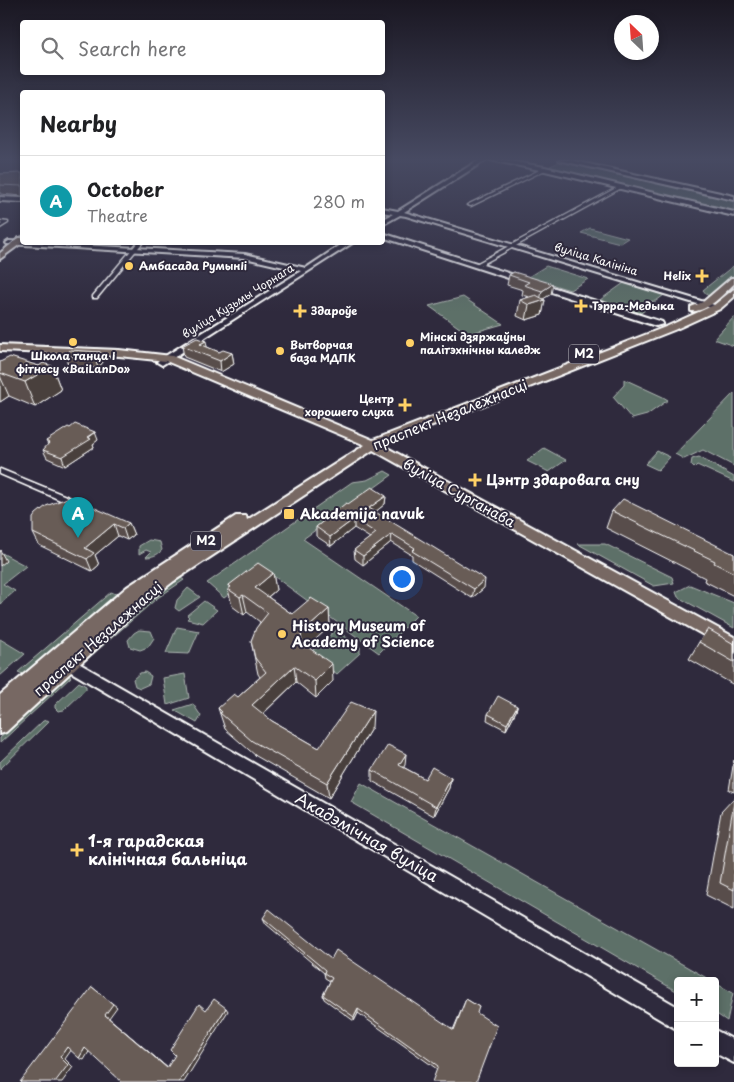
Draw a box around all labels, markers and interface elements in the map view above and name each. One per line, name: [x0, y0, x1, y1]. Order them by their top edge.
north arrow: [614, 15, 659, 60]
search box: [20, 20, 385, 75]
icon: search: [38, 34, 66, 62]
text: Search here: [78, 34, 187, 62]
text: Nearby: [40, 107, 117, 139]
text: October: [87, 175, 164, 203]
text: A: [50, 189, 62, 213]
text: 280 m: [313, 189, 365, 213]
text: Theatre: [87, 203, 148, 227]
street label: вуліца Калініна: [552, 238, 640, 279]
place label: Амбасада Румыніі: [139, 257, 247, 274]
street label: вуліца Кузьмы Чорнага: [178, 259, 297, 342]
marker: Амбасада Румыніі: [123, 260, 135, 272]
place label: Helix: [664, 267, 691, 284]
marker: Helix: [695, 269, 709, 283]
place label: Тэрра-Медыка: [592, 297, 675, 314]
marker: Тэрра-Медыка: [574, 299, 588, 313]
place label: Здароўе: [310, 302, 357, 319]
marker: Здароўе: [293, 304, 307, 318]
place label: Мінскі дзяржаўны палітэхнічны каледж: [420, 328, 541, 358]
marker: Школа танца і фітнесу «BaiLanDo»: [67, 336, 79, 348]
place label: Вытворчая база МДПК: [290, 336, 356, 366]
marker: Мінскі дзяржаўны палітэхнічны каледж: [404, 337, 416, 349]
road number: М2: [569, 344, 599, 364]
marker: Вытворчая база МДПК: [274, 345, 286, 357]
place label: Школа танца і фітнесу «BaiLanDo»: [16, 347, 131, 377]
street label: праспект Незалежнасці: [369, 374, 530, 455]
place label: Центр хорошего слуха: [305, 390, 394, 420]
marker: Центр хорошего слуха: [398, 398, 412, 412]
street label: вуліца Сурганава: [399, 453, 519, 532]
place label: Цэнтр здаровага сну: [486, 469, 640, 490]
marker: Цэнтр здаровага сну: [468, 473, 482, 487]
pin: A: [62, 497, 94, 538]
place label: Akademija navuk: [300, 503, 425, 524]
marker: Akademija navuk: [282, 507, 296, 521]
road number: М2: [191, 532, 221, 550]
your location: [389, 566, 415, 592]
street label: праспект Незалежнасці: [28, 576, 167, 701]
place label: History Museum of Academy of Science: [291, 615, 435, 652]
marker: History Museum of Academy of Science: [276, 628, 288, 640]
street label: Акадэмічная вуліца: [291, 785, 444, 887]
place label: 1-я гарадская клінічная бальніца: [88, 828, 247, 870]
marker: 1-я гарадская клінічная бальніца: [70, 843, 84, 857]
map controls: [674, 977, 719, 1067]
button: +: [674, 977, 719, 1022]
button: −: [674, 1022, 719, 1067]

